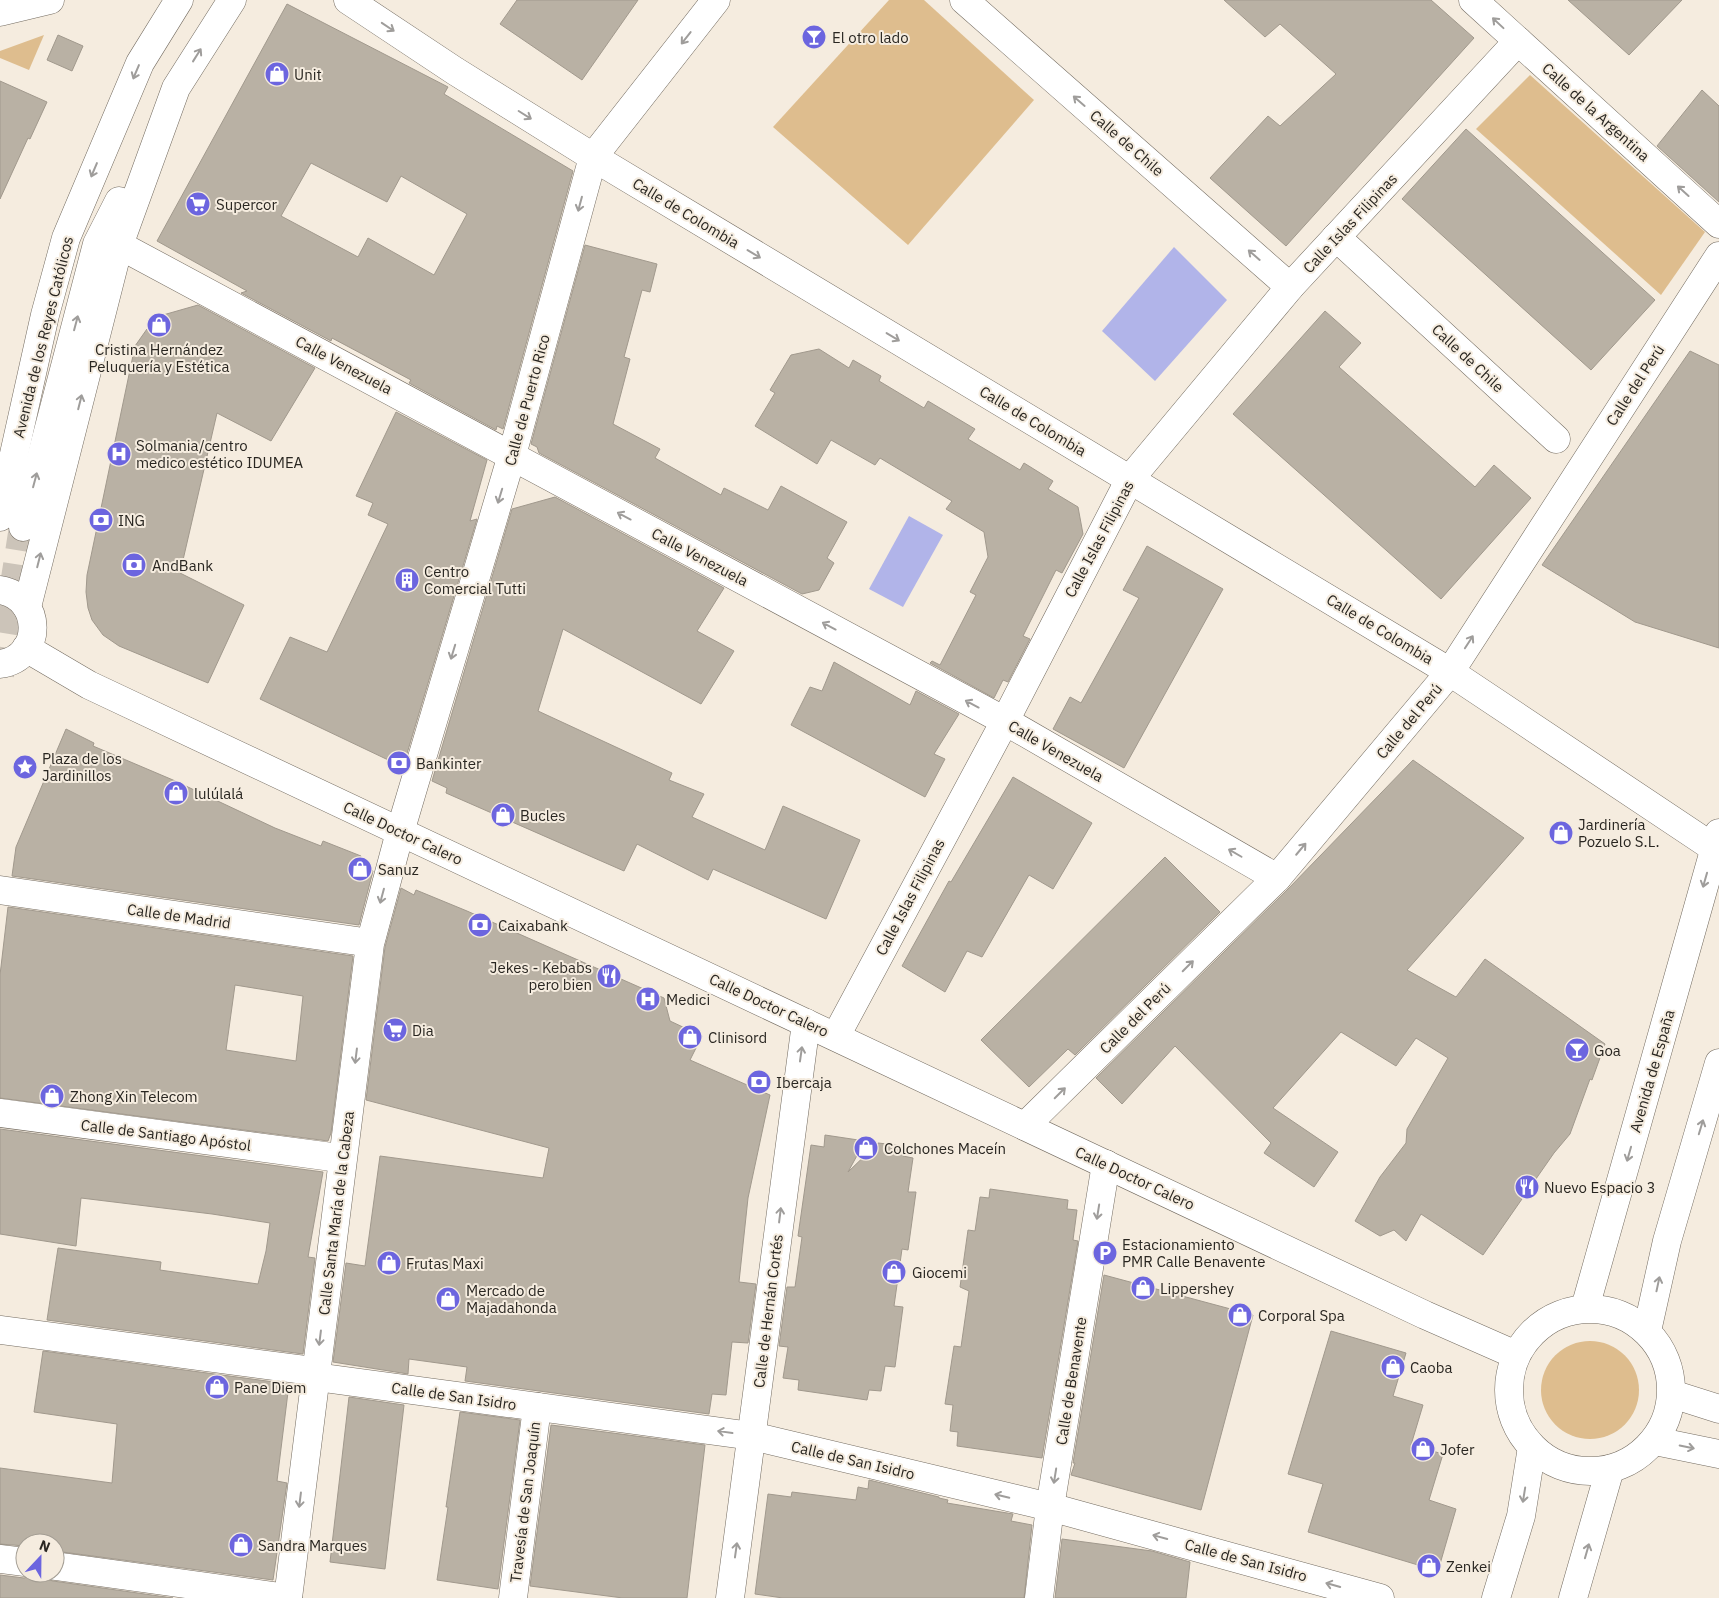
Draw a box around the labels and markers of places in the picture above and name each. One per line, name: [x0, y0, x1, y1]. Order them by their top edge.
bar icon: El otro lado: [801, 24, 827, 50]
place label: El otro lado: [832, 28, 909, 47]
shop icon: Unit: [264, 61, 290, 87]
place label: Unit: [294, 65, 322, 84]
supermarket icon: Supercor: [185, 191, 211, 217]
place label: Supercor: [216, 195, 277, 214]
shop icon: Cristina Hernández Peluquería y Estética: [146, 312, 172, 338]
place label: Cristina Hernández Peluquería y Estética: [89, 340, 229, 376]
place label: Solmania/centro medico estético IDUMEA: [136, 436, 304, 472]
hospital icon: Solmania/centro medico estético IDUMEA: [106, 441, 132, 467]
bank icon: ING: [88, 507, 114, 533]
place label: ING: [118, 511, 145, 530]
bank icon: AndBank: [121, 552, 147, 578]
place label: AndBank: [152, 556, 213, 575]
place label: Centro Comercial Tutti: [424, 562, 526, 598]
building icon: Centro Comercial Tutti: [394, 567, 420, 593]
place label: Plaza de los Jardinillos: [42, 749, 122, 785]
bank icon: Bankinter: [386, 750, 412, 776]
place icon: Plaza de los Jardinillos: [12, 754, 38, 780]
place label: Bankinter: [416, 754, 482, 773]
shop icon: lulúlalá: [163, 780, 189, 806]
place label: lulúlalá: [194, 784, 243, 803]
shop icon: Bucles: [490, 802, 516, 828]
place label: Bucles: [520, 806, 565, 825]
place label: Jardinería Pozuelo S.L.: [1578, 815, 1660, 851]
shop icon: Jardinería Pozuelo S.L.: [1548, 820, 1574, 846]
shop icon: Sanuz: [347, 856, 373, 882]
place label: Sanuz: [378, 860, 419, 879]
bank icon: Caixabank: [467, 912, 493, 938]
place label: Caixabank: [498, 916, 568, 935]
place label: Jekes - Kebabs pero bien: [490, 958, 592, 994]
restaurant icon: Jekes - Kebabs pero bien: [596, 963, 622, 989]
hospital icon: Medici: [635, 986, 661, 1012]
place label: Medici: [666, 990, 710, 1009]
supermarket icon: Dia: [382, 1017, 408, 1043]
place label: Dia: [412, 1021, 434, 1040]
shop icon: Clinisord: [677, 1024, 703, 1050]
place label: Clinisord: [708, 1028, 767, 1047]
bar icon: Goa: [1564, 1037, 1590, 1063]
place label: Goa: [1594, 1041, 1621, 1060]
bank icon: Ibercaja: [746, 1069, 772, 1095]
place label: Ibercaja: [776, 1073, 832, 1092]
shop icon: Zhong Xin Telecom: [39, 1083, 65, 1109]
place label: Zhong Xin Telecom: [70, 1087, 198, 1106]
shop icon: Colchones Maceín: [853, 1135, 879, 1161]
place label: Colchones Maceín: [884, 1139, 1006, 1158]
restaurant icon: Nuevo Espacio 3: [1514, 1174, 1540, 1200]
place label: Nuevo Espacio 3: [1544, 1178, 1655, 1197]
place label: Estacionamiento PMR Calle Benavente: [1122, 1235, 1266, 1271]
parking icon: Estacionamiento PMR Calle Benavente: [1092, 1240, 1118, 1266]
shop icon: Frutas Maxi: [376, 1250, 402, 1276]
place label: Frutas Maxi: [406, 1254, 484, 1273]
shop icon: Giocemi: [881, 1259, 907, 1285]
place label: Giocemi: [912, 1263, 967, 1282]
shop icon: Lippershey: [1130, 1275, 1156, 1301]
place label: Lippershey: [1160, 1279, 1234, 1298]
place label: Mercado de Majadahonda: [466, 1281, 557, 1317]
shop icon: Mercado de Majadahonda: [435, 1286, 461, 1312]
shop icon: Corporal Spa: [1227, 1302, 1253, 1328]
place label: Corporal Spa: [1258, 1306, 1345, 1325]
shop icon: Caoba: [1380, 1354, 1406, 1380]
place label: Caoba: [1410, 1358, 1452, 1377]
shop icon: Pane Diem: [204, 1374, 230, 1400]
place label: Pane Diem: [234, 1378, 306, 1397]
shop icon: Jofer: [1410, 1436, 1436, 1462]
place label: Jofer: [1440, 1440, 1475, 1459]
shop icon: Sandra Marques: [228, 1532, 254, 1558]
place label: Sandra Marques: [258, 1536, 367, 1555]
shop icon: Zenkei: [1416, 1553, 1442, 1579]
place label: Zenkei: [1446, 1557, 1491, 1576]

